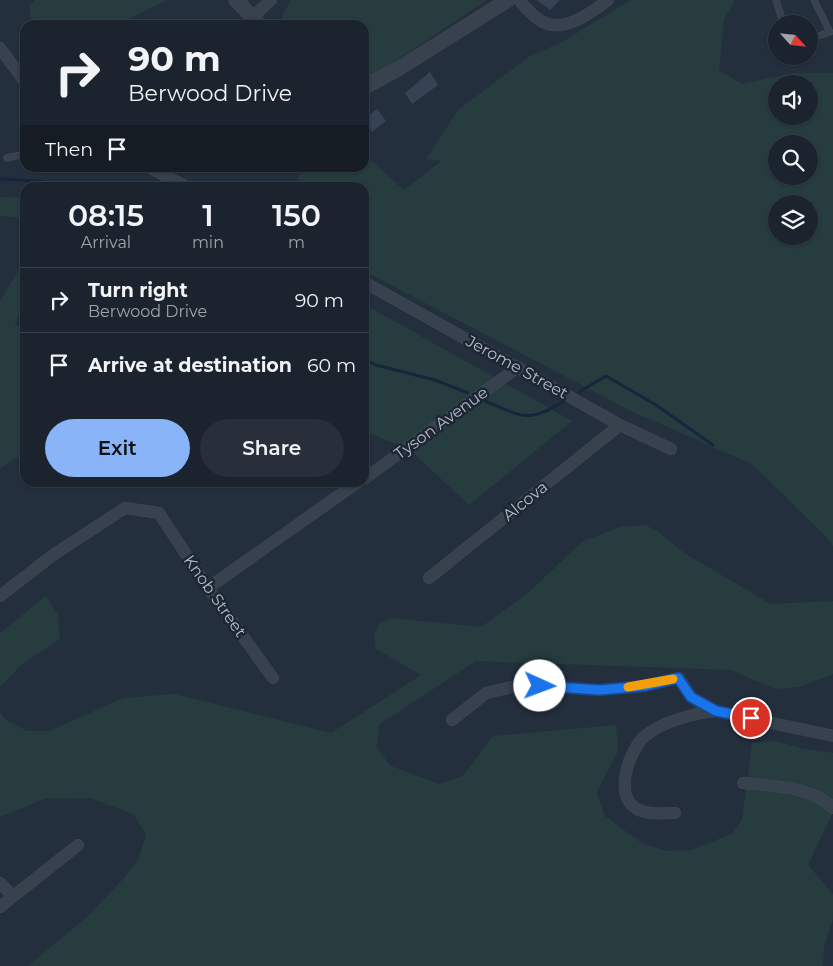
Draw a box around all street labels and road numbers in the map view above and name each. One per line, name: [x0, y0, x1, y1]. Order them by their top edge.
street label: Jerome Street: [462, 331, 572, 403]
street label: Tyson Avenue: [391, 383, 491, 463]
street label: Alcova: [499, 477, 551, 525]
street label: Knob Street: [180, 551, 250, 641]

